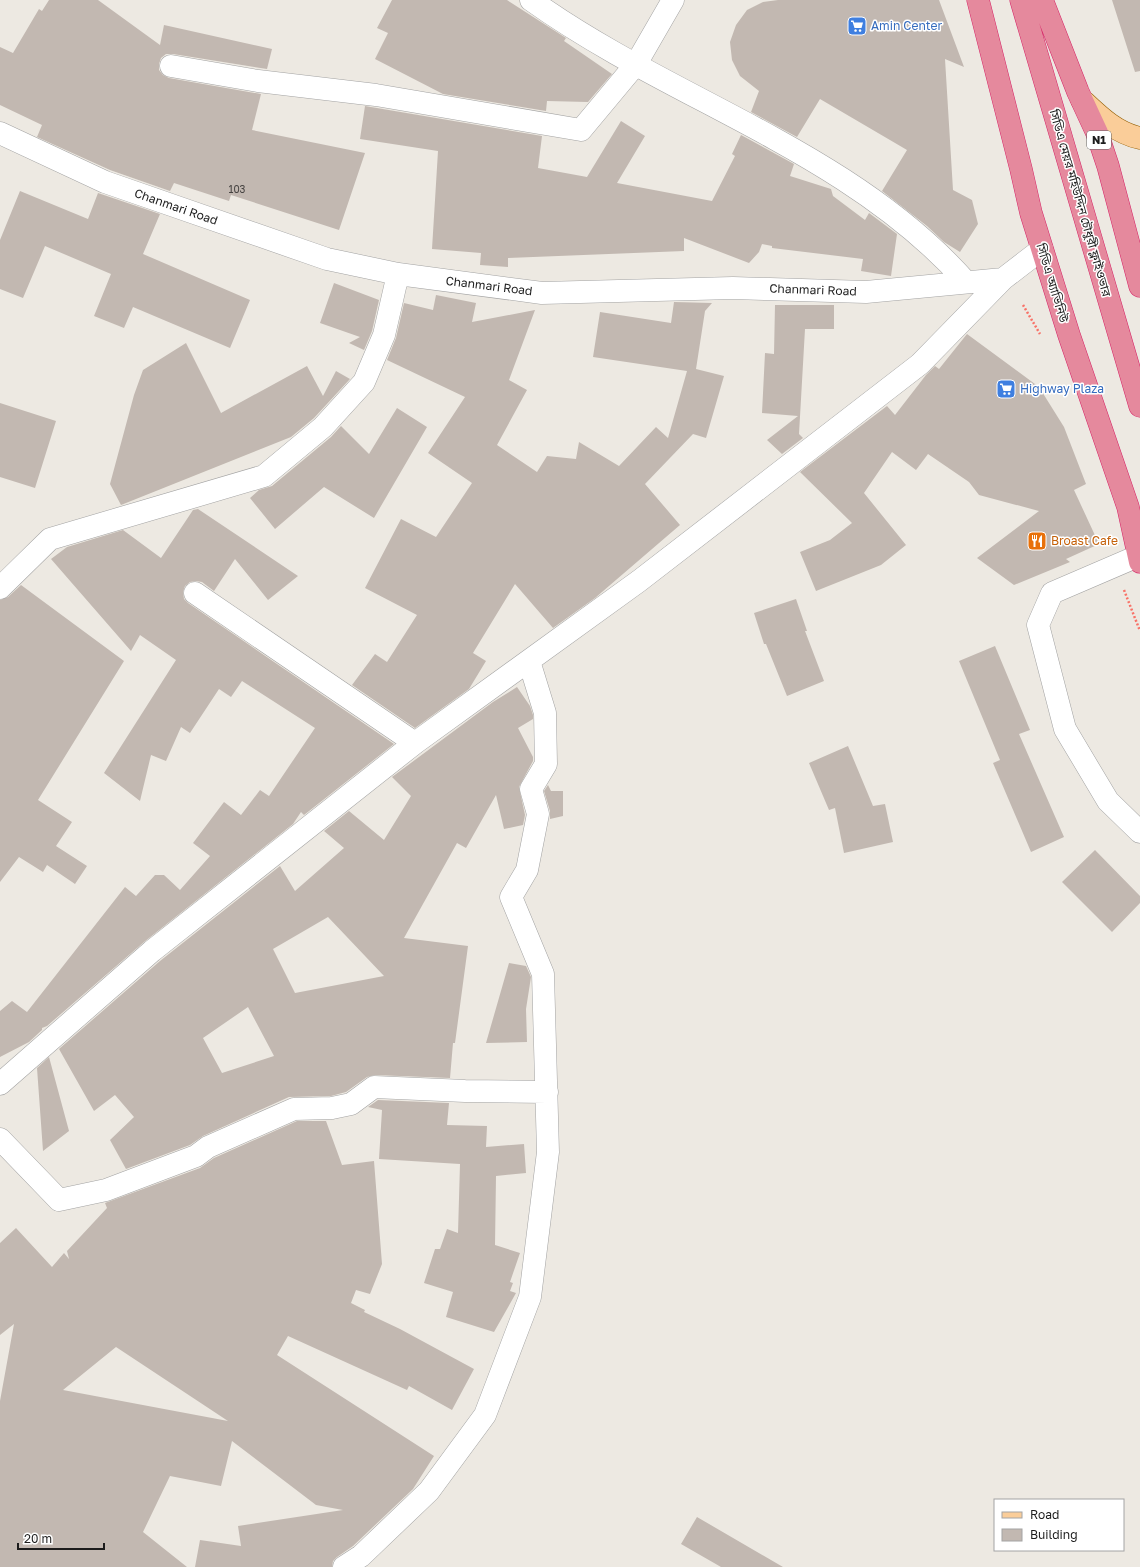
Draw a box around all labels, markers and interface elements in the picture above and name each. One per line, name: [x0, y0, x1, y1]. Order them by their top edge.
supermarket icon: Amin Center: [846, 15, 868, 37]
place label: Amin Center: [871, 18, 942, 33]
street label: সিডিএ মেয়র মহিউদ্দিন চৌধুরী ফ্লাইওভার: [1045, 107, 1115, 299]
road number: N1: [1087, 131, 1111, 149]
house number: 103: [229, 183, 246, 195]
street label: Chanmari Road: [132, 185, 220, 228]
street label: সিডিএ অ্যাভিনিউ: [1033, 241, 1072, 325]
street label: Chanmari Road: [445, 273, 533, 298]
street label: Chanmari Road: [769, 280, 857, 299]
supermarket icon: Highway Plaza: [995, 378, 1017, 400]
place label: Highway Plaza: [1020, 381, 1104, 396]
restaurant icon: Broast Cafe: [1026, 530, 1048, 552]
place label: Broast Cafe: [1051, 533, 1118, 548]
legend: [994, 1499, 1124, 1551]
text: Road: [1030, 1507, 1059, 1522]
scale bar: [18, 1525, 104, 1551]
text: Building: [1030, 1527, 1078, 1542]
text: 20 m: [24, 1531, 52, 1546]

